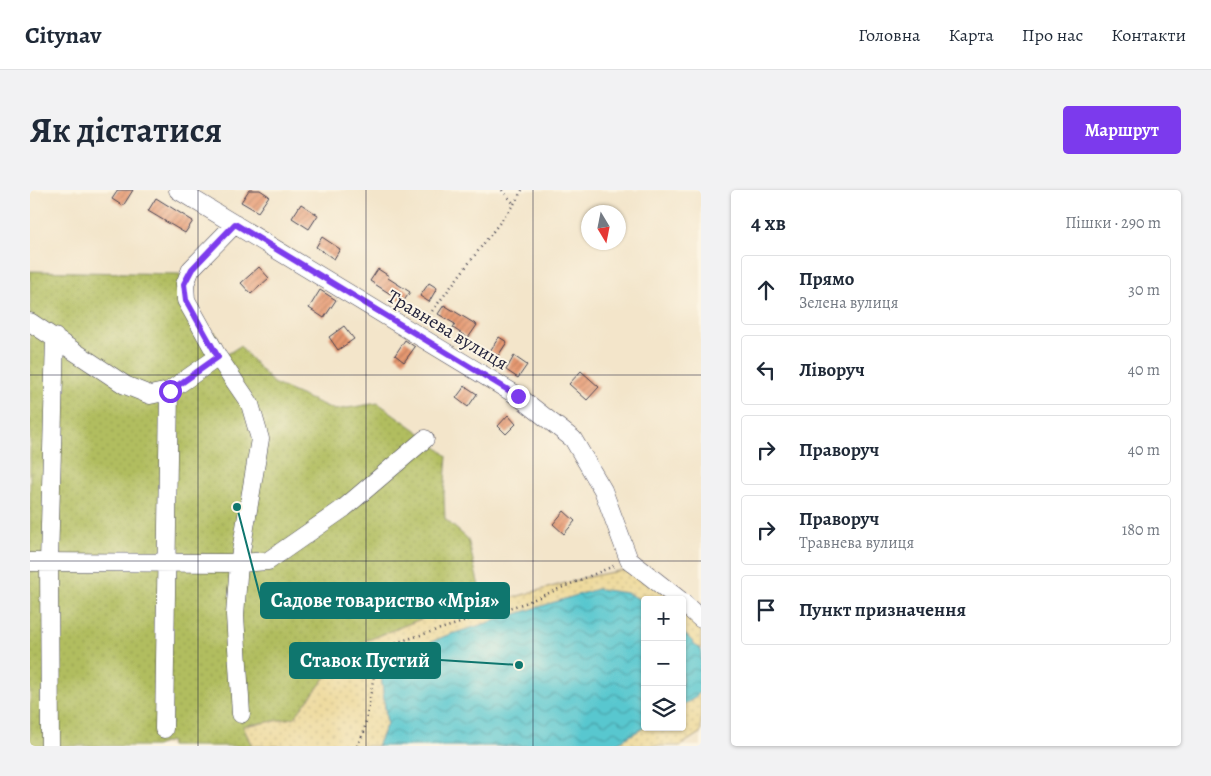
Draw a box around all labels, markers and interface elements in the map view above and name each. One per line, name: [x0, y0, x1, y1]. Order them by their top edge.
text: Citynav: [25, 19, 101, 51]
text: Головна: [858, 23, 920, 47]
text: Карта: [948, 23, 994, 47]
text: Про нас: [1022, 23, 1083, 47]
text: Контакти: [1111, 23, 1186, 47]
text: Як дістатися: [30, 106, 222, 154]
button: Маршрут: [1063, 106, 1181, 154]
north arrow: [581, 205, 626, 250]
text: 4 хв: [751, 209, 786, 237]
text: Пішки · 290 m: [1065, 212, 1161, 234]
text: Прямо: [799, 266, 854, 292]
icon: ahead: [752, 276, 780, 304]
text: 30 m: [1128, 279, 1160, 301]
street label: Травнева вулиця: [382, 283, 513, 376]
text: Зелена вулиця: [799, 292, 899, 314]
icon: left: [752, 356, 780, 384]
text: Ліворуч: [799, 357, 865, 383]
text: 40 m: [1128, 359, 1160, 381]
route start: [159, 380, 182, 403]
route end: [507, 385, 530, 408]
icon: right: [752, 436, 780, 464]
text: Праворуч: [799, 437, 879, 463]
text: 40 m: [1128, 439, 1160, 461]
text: Праворуч: [799, 506, 879, 532]
icon: right: [752, 516, 780, 544]
text: 180 m: [1122, 519, 1160, 541]
text: Травнева вулиця: [799, 532, 914, 554]
callout: Садове товариство «Мрія»: [261, 583, 509, 618]
text: Садове товариство «Мрія»: [271, 587, 499, 614]
map controls: [641, 596, 686, 731]
button: +: [641, 596, 686, 641]
icon: arrive: [752, 596, 780, 624]
text: Пункт призначення: [799, 597, 966, 623]
button: −: [641, 641, 686, 686]
callout: Ставок Пустий: [290, 643, 440, 678]
text: Ставок Пустий: [300, 647, 430, 674]
button: layers: [641, 686, 686, 731]

